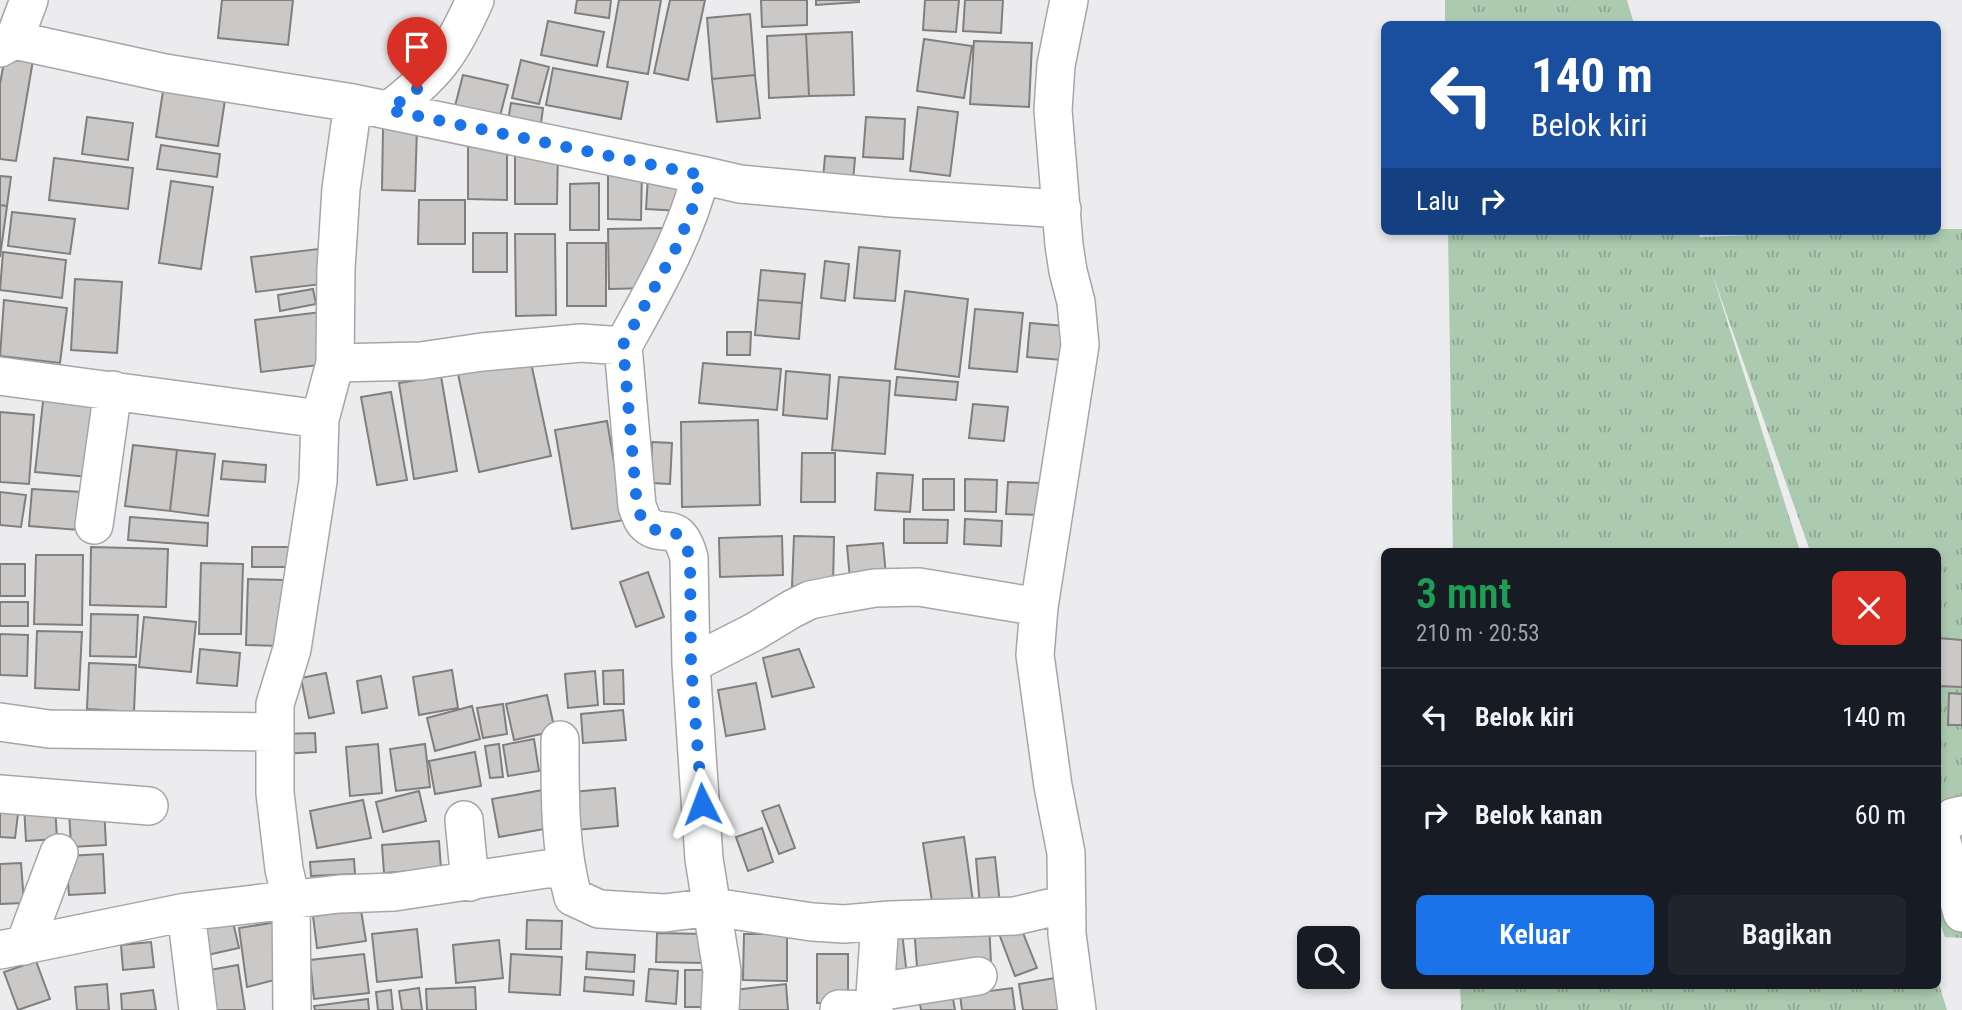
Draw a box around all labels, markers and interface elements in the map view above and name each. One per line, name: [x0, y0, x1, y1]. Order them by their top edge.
pin: [387, 17, 447, 89]
icon: arrive: [398, 28, 436, 66]
text: 140 m: [1531, 47, 1653, 104]
icon: left: [1416, 49, 1507, 140]
text: Belok kiri: [1531, 106, 1648, 144]
icon: right: [1473, 182, 1511, 220]
text: Lalu: [1416, 186, 1459, 216]
text: 3 mnt: [1416, 569, 1511, 618]
button: close: [1832, 571, 1906, 645]
text: 210 m · 20:53: [1416, 620, 1540, 647]
icon: left: [1416, 698, 1454, 736]
text: Belok kiri: [1475, 702, 1574, 732]
text: 140 m: [1842, 702, 1906, 732]
position arrow: [665, 767, 739, 841]
icon: right: [1416, 796, 1454, 834]
text: Belok kanan: [1475, 800, 1602, 830]
text: 60 m: [1855, 800, 1906, 830]
button: Keluar: [1416, 895, 1654, 975]
button: Bagikan: [1668, 895, 1906, 975]
map controls: [1297, 926, 1360, 989]
button: search: [1297, 926, 1360, 989]

